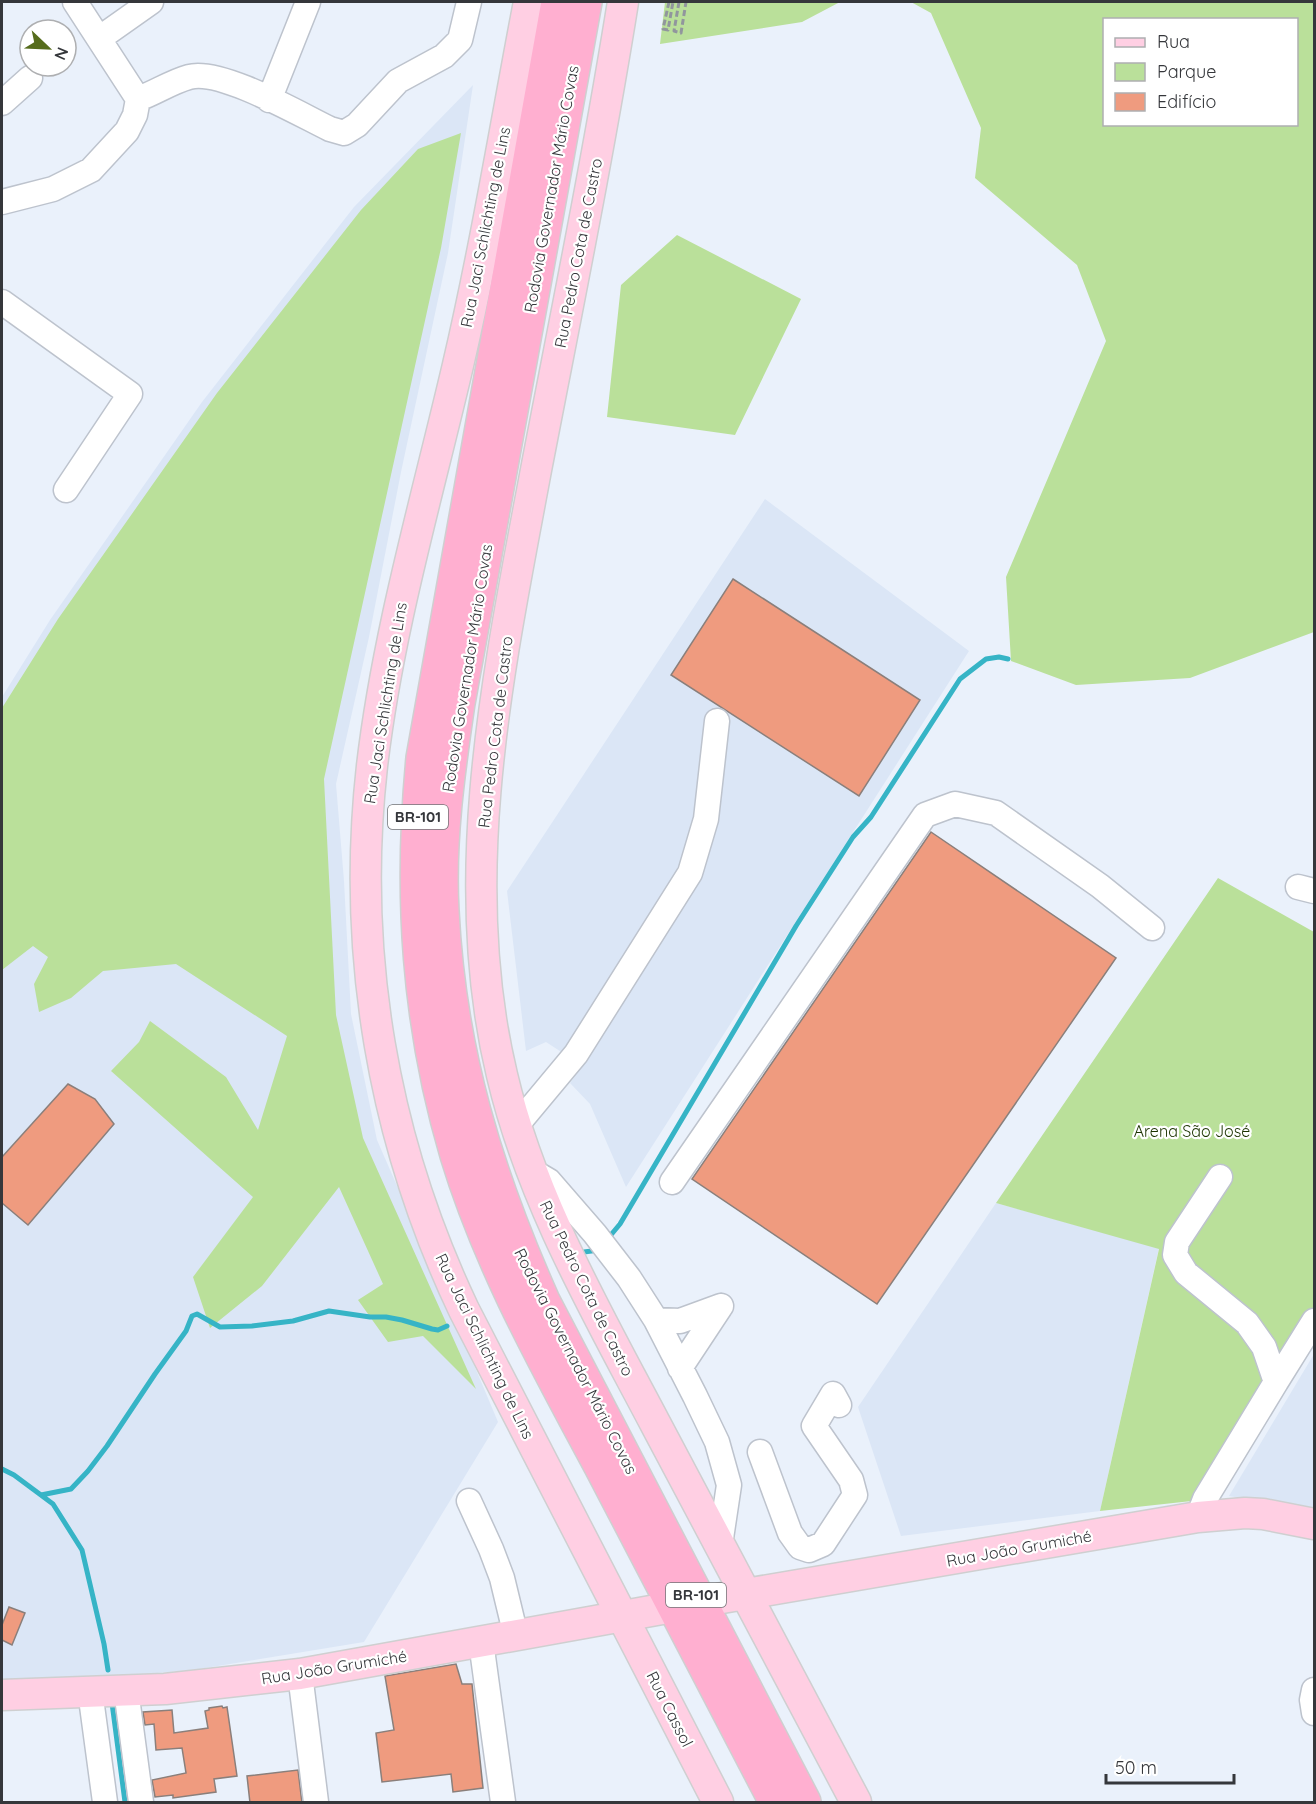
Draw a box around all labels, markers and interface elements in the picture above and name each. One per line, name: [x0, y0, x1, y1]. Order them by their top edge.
north arrow: [18, 18, 78, 78]
legend: [1103, 18, 1298, 126]
text: Rua: [1157, 30, 1190, 53]
text: N: [50, 45, 73, 63]
text: Parque: [1157, 60, 1216, 83]
street label: Rodovia Governador Mário Covas: [519, 64, 583, 314]
text: Edifício: [1157, 90, 1216, 113]
street label: Rua Jaci Schlichting de Lins: [456, 125, 514, 329]
street label: Rua Pedro Cota de Castro: [550, 156, 606, 350]
street label: Rodovia Governador Mário Covas: [438, 543, 496, 793]
street label: Rua Jaci Schlichting de Lins: [359, 601, 411, 805]
street label: Rua Pedro Cota de Castro: [473, 635, 517, 829]
road number: BR-101: [388, 805, 448, 829]
park label: Arena São José: [1134, 1121, 1250, 1141]
street label: Rua Pedro Cota de Castro: [536, 1197, 638, 1379]
street label: Rodovia Governador Mário Covas: [510, 1245, 642, 1477]
street label: Rua Jaci Schlichting de Lins: [431, 1250, 539, 1442]
street label: Rua João Grumiché: [945, 1525, 1093, 1571]
road number: BR-101: [666, 1583, 726, 1607]
street label: Rua João Grumiché: [260, 1646, 408, 1688]
street label: Rua Cassol: [642, 1668, 698, 1750]
scale bar: [1106, 1747, 1234, 1785]
text: 50 m: [1115, 1756, 1157, 1779]

